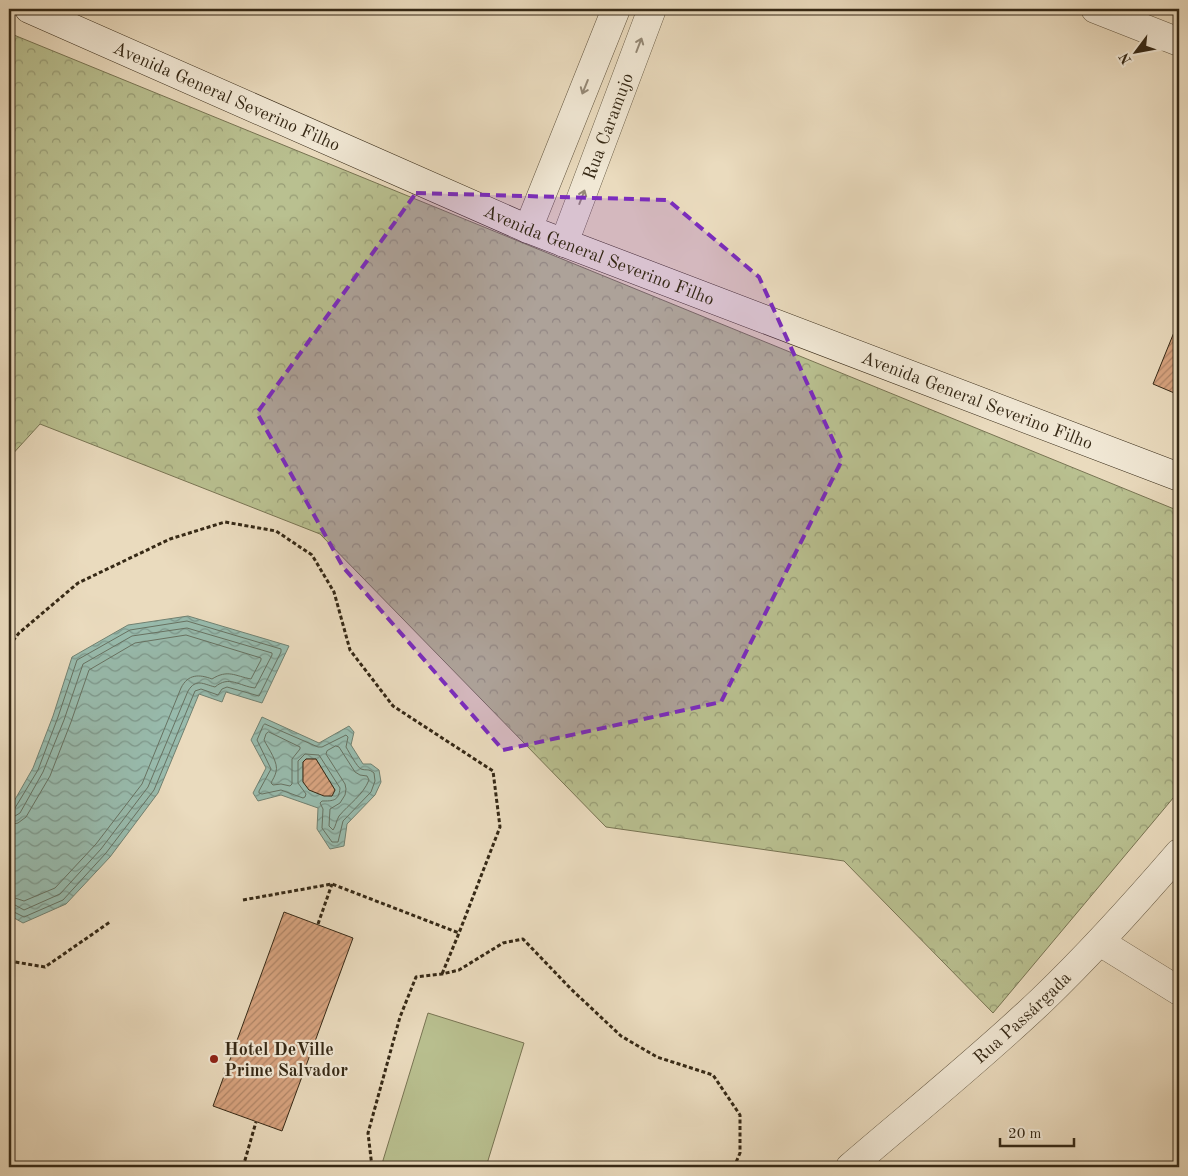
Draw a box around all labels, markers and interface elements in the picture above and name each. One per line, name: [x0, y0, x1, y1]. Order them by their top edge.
north arrow: [1110, 28, 1160, 78]
one-way arrow: [635, 38, 644, 53]
street label: Avenida General Severino Filho: [110, 39, 343, 155]
text: N: [1117, 50, 1135, 67]
street label: Rua Caramujo: [581, 71, 637, 182]
one-way arrow: [580, 78, 589, 94]
one-way arrow: [577, 190, 587, 205]
street label: Avenida General Severino Filho: [481, 203, 717, 309]
street label: Avenida General Severino Filho: [859, 349, 1095, 453]
street label: Rua Passárgada: [971, 969, 1075, 1068]
place label: Hotel DeVille Prime Salvador: [224, 1041, 348, 1080]
marker: Hotel DeVille Prime Salvador: [208, 1053, 220, 1065]
scale bar: [1000, 1116, 1074, 1148]
text: 20 m: [1008, 1127, 1042, 1142]

